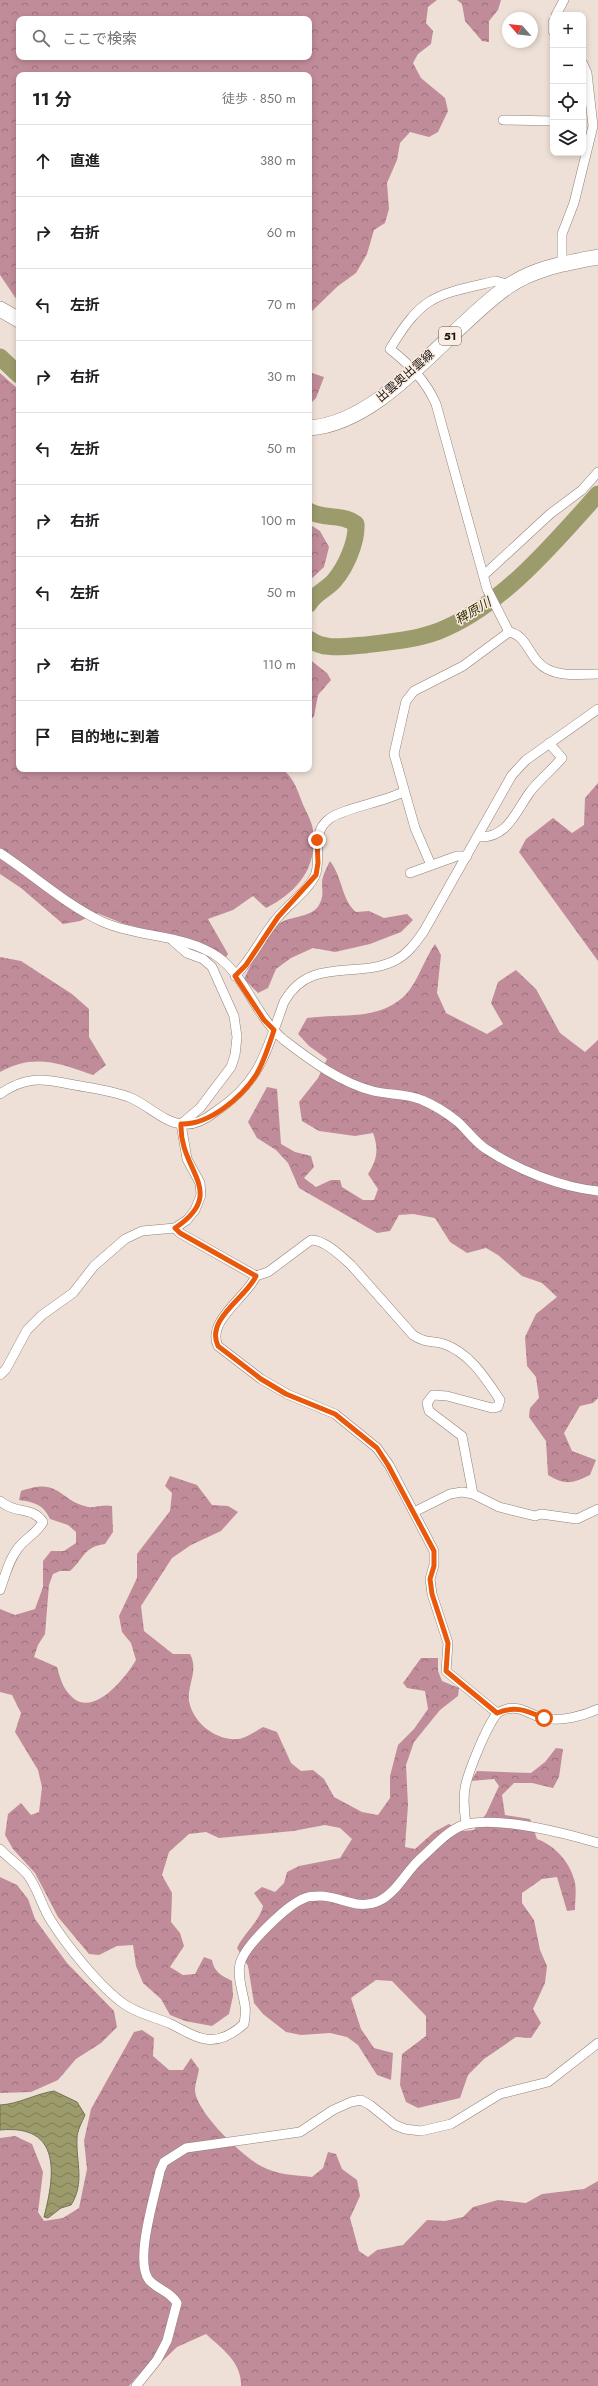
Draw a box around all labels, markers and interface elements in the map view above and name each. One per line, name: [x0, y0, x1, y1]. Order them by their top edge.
north arrow: [502, 12, 538, 48]
map controls: [550, 12, 586, 156]
button: +: [550, 12, 586, 48]
search box: [16, 16, 312, 60]
icon: search: [30, 27, 52, 49]
text: ここで検索: [62, 28, 137, 50]
button: −: [550, 48, 586, 84]
button: locate: [550, 84, 586, 120]
text: 11 分: [32, 87, 71, 111]
text: 徒歩 · 850 m: [222, 89, 296, 108]
button: layers: [550, 120, 586, 156]
icon: ahead: [32, 150, 54, 172]
text: 直進: [70, 150, 100, 172]
text: 380 m: [260, 151, 296, 170]
icon: right: [32, 222, 54, 244]
text: 右折: [70, 222, 100, 244]
text: 60 m: [267, 223, 296, 242]
icon: left: [32, 294, 54, 316]
text: 左折: [70, 294, 100, 316]
text: 70 m: [267, 295, 296, 314]
road number: 51: [439, 327, 461, 345]
street label: 出雲奥出雲線: [372, 346, 438, 406]
icon: right: [32, 366, 54, 388]
text: 右折: [70, 366, 100, 388]
text: 30 m: [267, 367, 296, 386]
icon: left: [32, 438, 54, 460]
text: 左折: [70, 438, 100, 460]
text: 50 m: [267, 439, 296, 458]
icon: right: [32, 510, 54, 532]
text: 右折: [70, 510, 100, 532]
text: 100 m: [261, 511, 296, 530]
icon: left: [32, 582, 54, 604]
text: 左折: [70, 582, 100, 604]
text: 50 m: [267, 583, 296, 602]
water label: 稗原川: [451, 592, 496, 629]
icon: right: [32, 654, 54, 676]
text: 右折: [70, 654, 100, 676]
text: 110 m: [262, 655, 296, 674]
icon: arrive: [32, 726, 54, 748]
text: 目的地に到着: [70, 726, 160, 748]
route end: [308, 831, 326, 849]
route start: [535, 1709, 553, 1727]

